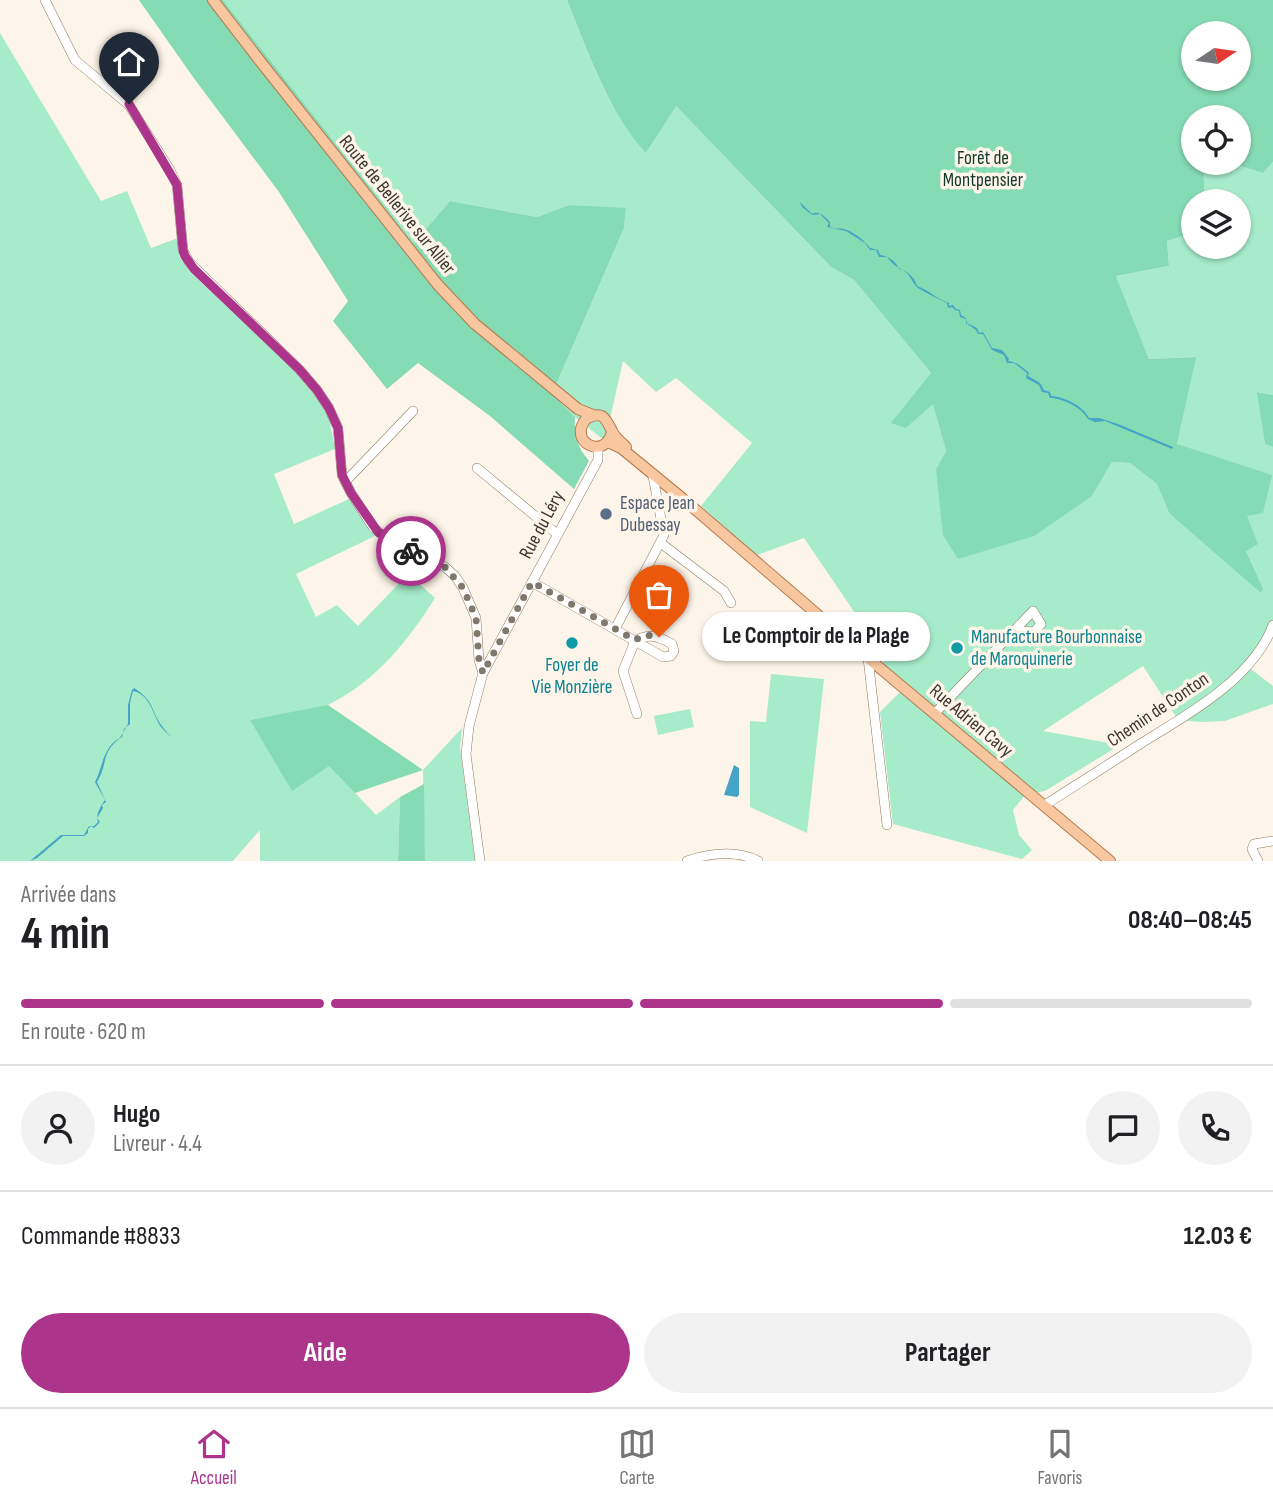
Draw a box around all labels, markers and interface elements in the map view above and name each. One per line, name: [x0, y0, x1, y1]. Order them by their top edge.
north arrow: [1181, 21, 1251, 91]
map controls: [1181, 21, 1251, 259]
pin: [99, 32, 159, 104]
icon: home: [110, 43, 148, 81]
button: locate: [1181, 105, 1251, 175]
street label: Route de Bellerive sur Allier: [334, 131, 461, 280]
park label: Forêt de Montpensier: [943, 147, 1024, 192]
button: layers: [1181, 189, 1251, 259]
street label: Rue du Léry: [515, 486, 570, 563]
place label: Espace Jean Dubessay: [620, 492, 695, 537]
marker: Espace Jean Dubessay: [598, 506, 614, 522]
courier: [376, 516, 446, 586]
icon: bike: [392, 532, 430, 570]
pin: [629, 565, 689, 637]
icon: bag: [640, 576, 678, 614]
callout: Le Comptoir de la Plage: [701, 612, 928, 662]
text: Le Comptoir de la Plage: [723, 622, 910, 650]
place label: Manufacture Bourbonnaise de Maroquinerie: [971, 626, 1142, 671]
marker: Foyer de Vie Monzière: [564, 635, 580, 651]
marker: Manufacture Bourbonnaise de Maroquinerie: [949, 640, 965, 656]
place label: Foyer de Vie Monzière: [532, 654, 612, 699]
street label: Chemin de Conton: [1103, 668, 1213, 752]
street label: Rue Adrien Cavy: [925, 679, 1018, 763]
text: Arrivée dans: [21, 881, 116, 909]
text: 08:40–08:45: [1128, 905, 1252, 936]
text: 4 min: [21, 907, 110, 962]
text: En route · 620 m: [21, 1018, 146, 1046]
button: person: [21, 1091, 95, 1165]
button: chat: [1086, 1091, 1160, 1165]
button: phone: [1178, 1091, 1252, 1165]
text: Hugo: [113, 1099, 160, 1130]
text: Livreur · 4.4: [113, 1130, 202, 1158]
text: Commande #8833: [21, 1221, 181, 1252]
text: 12.03 €: [1183, 1221, 1252, 1252]
button: Aide: [21, 1313, 630, 1393]
button: Partager: [644, 1313, 1252, 1393]
tab: Accueil: [191, 1425, 237, 1490]
tab: Carte: [618, 1425, 656, 1490]
tab: Favoris: [1037, 1425, 1082, 1490]

